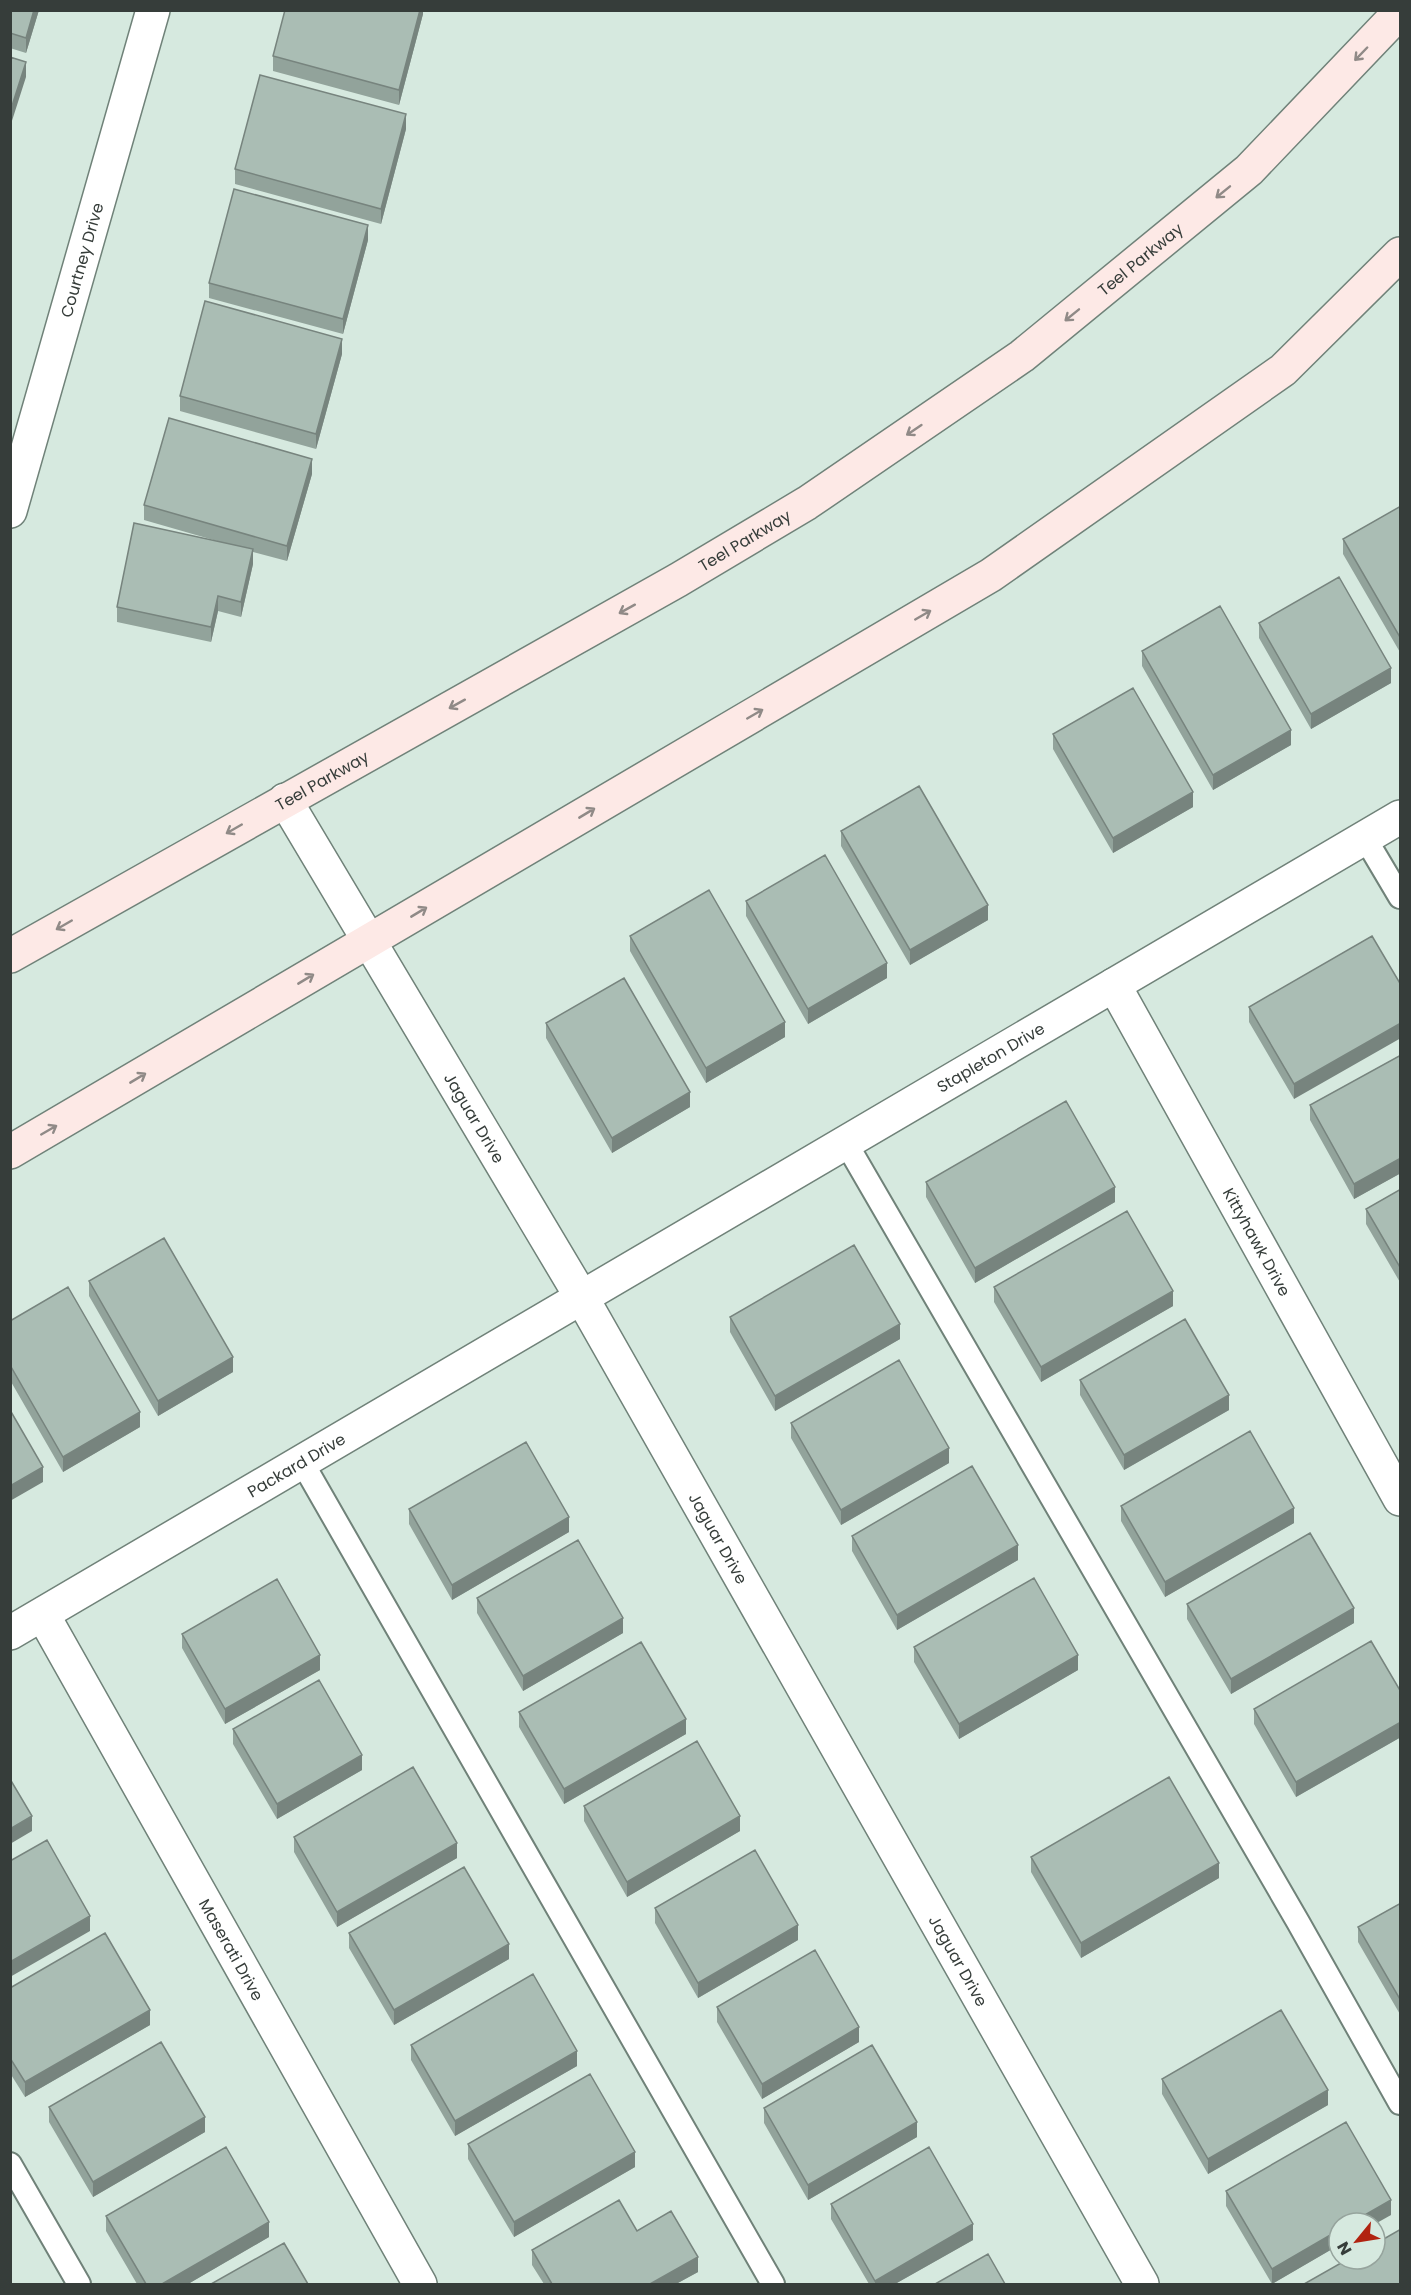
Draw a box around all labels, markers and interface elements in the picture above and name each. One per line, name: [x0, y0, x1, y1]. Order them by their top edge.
one-way arrow: [1353, 47, 1368, 62]
one-way arrow: [1215, 185, 1231, 198]
street label: Courtney Drive: [54, 200, 109, 320]
street label: Teel Parkway: [1093, 217, 1188, 301]
one-way arrow: [1064, 309, 1080, 322]
one-way arrow: [906, 424, 923, 436]
street label: Teel Parkway: [694, 504, 795, 577]
one-way arrow: [619, 603, 636, 615]
one-way arrow: [914, 609, 931, 621]
one-way arrow: [449, 698, 466, 710]
one-way arrow: [746, 708, 763, 720]
street label: Teel Parkway: [271, 745, 373, 816]
one-way arrow: [578, 807, 595, 819]
one-way arrow: [226, 823, 243, 835]
one-way arrow: [410, 906, 427, 918]
one-way arrow: [56, 919, 73, 931]
one-way arrow: [297, 972, 314, 984]
street label: Stapleton Drive: [932, 1017, 1049, 1098]
street label: Jaguar Drive: [439, 1068, 510, 1167]
one-way arrow: [129, 1071, 146, 1083]
one-way arrow: [40, 1123, 57, 1135]
street label: Kittyhawk Drive: [1217, 1183, 1296, 1300]
street label: Packard Drive: [243, 1427, 350, 1503]
street label: Jaguar Drive: [683, 1488, 754, 1588]
street label: Maserati Drive: [194, 1894, 270, 2005]
street label: Jaguar Drive: [923, 1911, 994, 2011]
north arrow: [1327, 2211, 1387, 2271]
text: N: [1331, 2237, 1357, 2259]

